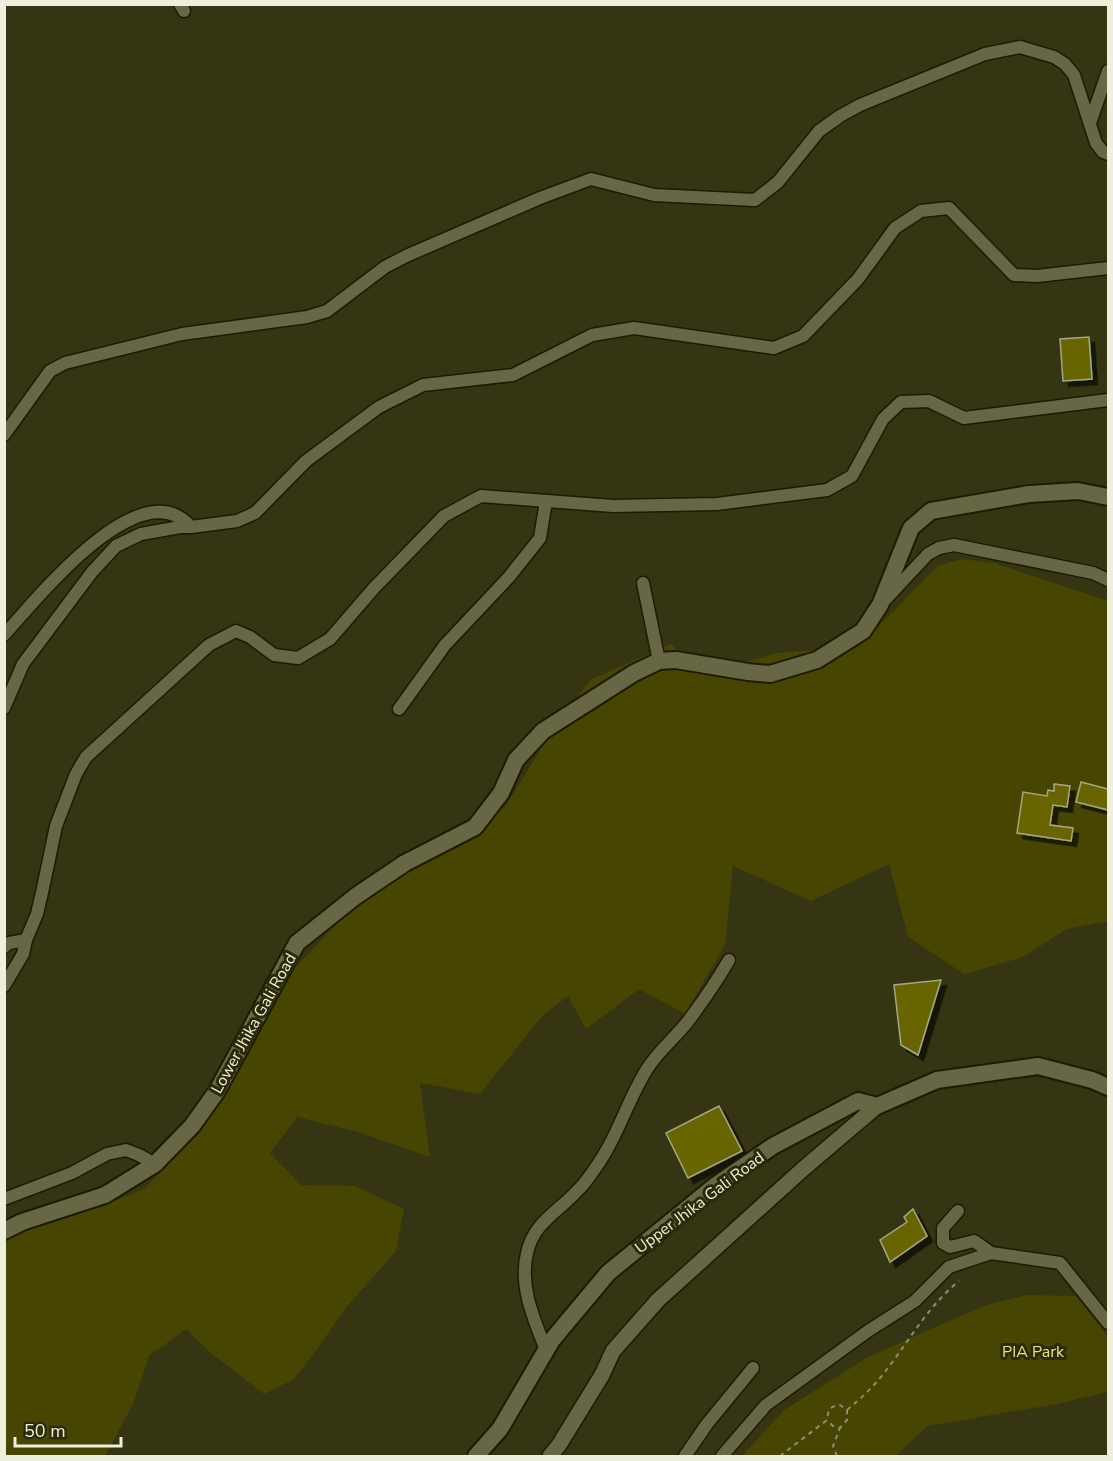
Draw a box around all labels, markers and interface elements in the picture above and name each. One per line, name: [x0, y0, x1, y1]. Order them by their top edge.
street label: Lower Jhika Gali Road: [206, 949, 302, 1098]
street label: Upper Jhika Gali Road: [630, 1147, 769, 1259]
park label: PIA Park: [1002, 1341, 1065, 1363]
scale bar: [15, 1410, 122, 1448]
text: 50 m: [24, 1419, 66, 1443]

